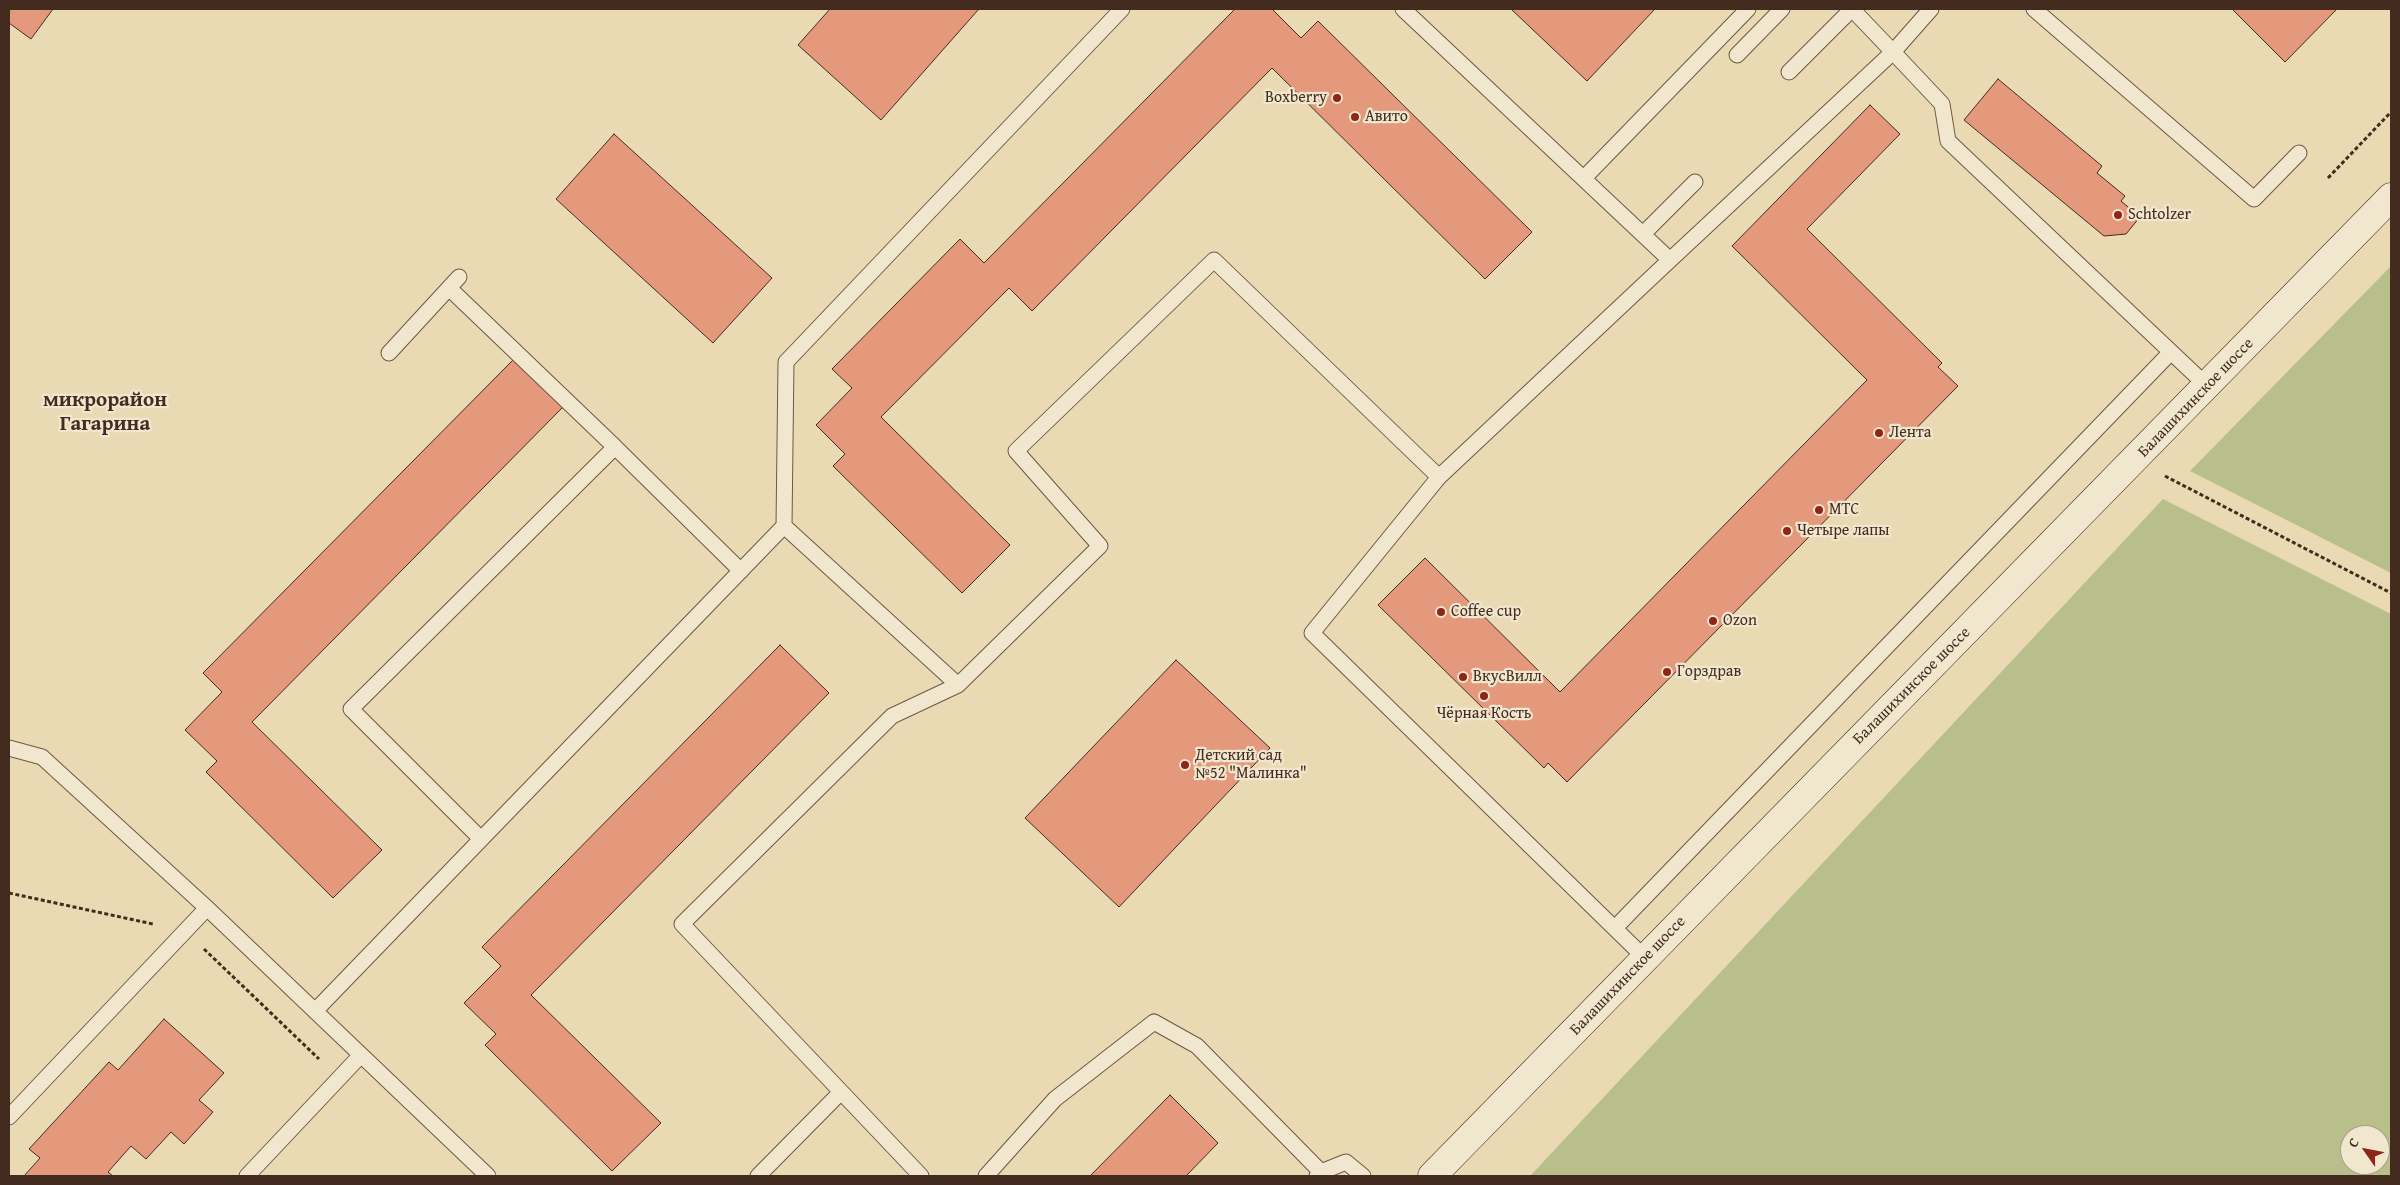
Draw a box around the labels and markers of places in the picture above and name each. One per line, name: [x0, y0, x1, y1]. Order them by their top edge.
place label: Boxberry: [1265, 88, 1327, 108]
marker: Boxberry: [1331, 92, 1343, 104]
place label: Авито: [1365, 107, 1408, 127]
marker: Авито: [1349, 111, 1361, 123]
place label: Schtolzer: [2128, 205, 2191, 225]
marker: Schtolzer: [2112, 209, 2124, 221]
place label: Лента: [1889, 423, 1931, 443]
marker: Лента: [1873, 427, 1885, 439]
place label: МТС: [1829, 500, 1859, 520]
marker: МТС: [1813, 504, 1825, 516]
place label: Четыре лапы: [1797, 521, 1890, 541]
marker: Четыре лапы: [1781, 525, 1793, 537]
place label: Coffee cup: [1451, 602, 1521, 622]
marker: Coffee cup: [1435, 606, 1447, 618]
place label: Ozon: [1723, 611, 1757, 631]
marker: Ozon: [1707, 615, 1719, 627]
place label: Горздрав: [1677, 662, 1741, 682]
marker: Горздрав: [1661, 666, 1673, 678]
place label: ВкусВилл: [1473, 667, 1542, 687]
marker: ВкусВилл: [1457, 671, 1469, 683]
marker: Чёрная Кость: [1478, 690, 1490, 702]
place label: Чёрная Кость: [1437, 704, 1531, 724]
place label: Детский сад №52 "Малинка": [1195, 746, 1307, 784]
marker: Детский сад №52 "Малинка": [1179, 759, 1191, 771]

